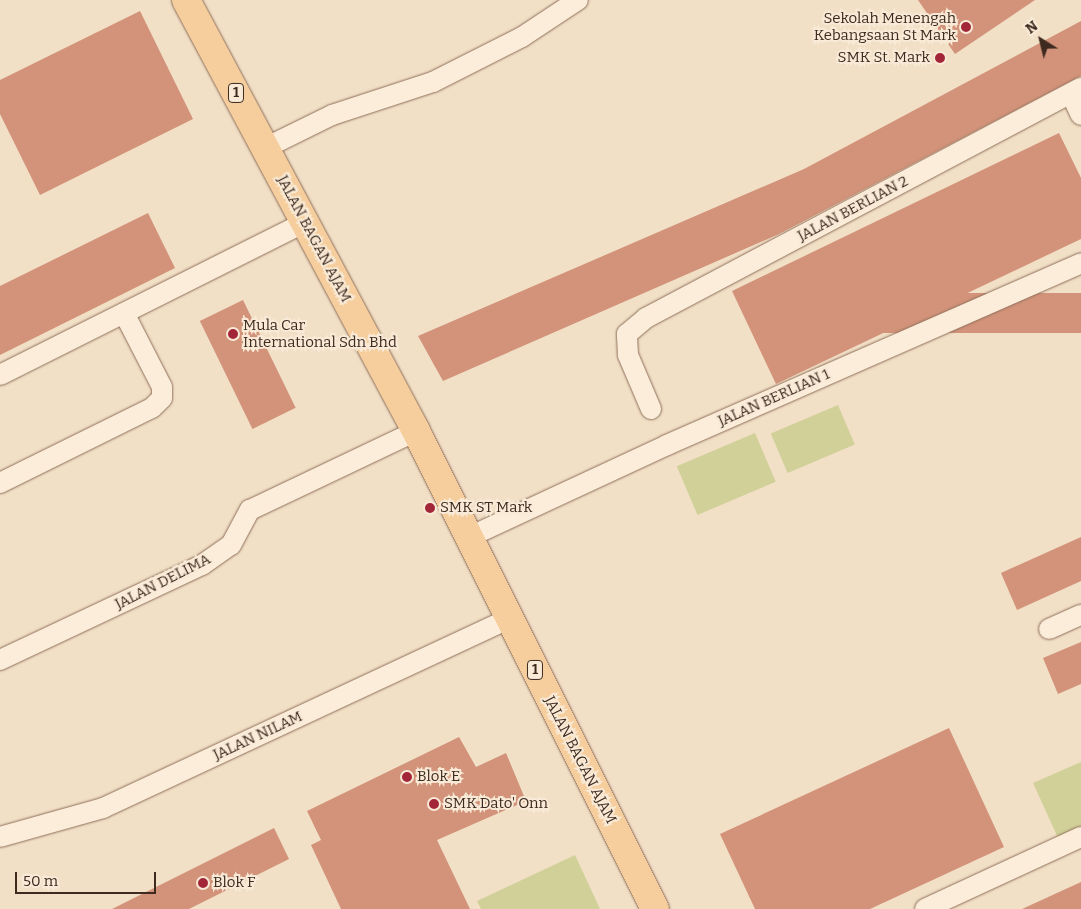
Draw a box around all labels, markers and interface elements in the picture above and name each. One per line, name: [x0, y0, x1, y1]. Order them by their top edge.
place label: Sekolah Menengah Kebangsaan St Mark: [814, 9, 956, 44]
north arrow: [1016, 15, 1066, 65]
text: N: [1023, 17, 1041, 38]
marker: Sekolah Menengah Kebangsaan St Mark: [960, 21, 972, 33]
place label: SMK St. Mark: [838, 49, 930, 67]
marker: SMK St. Mark: [934, 52, 946, 64]
road number: 1: [227, 82, 245, 105]
street label: JALAN BERLIAN 2: [795, 172, 911, 246]
street label: JALAN BAGAN AJAM: [273, 173, 355, 305]
place label: Mula Car International Sdn Bhd: [243, 316, 397, 351]
marker: Mula Car International Sdn Bhd: [227, 328, 239, 340]
street label: JALAN BERLIAN 1: [715, 365, 833, 431]
place label: SMK ST Mark: [440, 499, 532, 517]
marker: SMK ST Mark: [424, 502, 436, 514]
street label: JALAN DELIMA: [112, 550, 214, 614]
road number: 1: [526, 658, 544, 682]
street label: JALAN BAGAN AJAM: [540, 693, 620, 827]
street label: JALAN NILAM: [211, 708, 305, 764]
place label: Blok E: [417, 768, 460, 786]
marker: Blok E: [401, 771, 413, 783]
place label: SMK Dato' Onn: [444, 795, 548, 813]
marker: SMK Dato' Onn: [428, 798, 440, 810]
scale bar: [18, 862, 159, 894]
text: 50 m: [23, 872, 58, 890]
place label: Blok F: [213, 874, 255, 892]
marker: Blok F: [197, 877, 209, 889]

